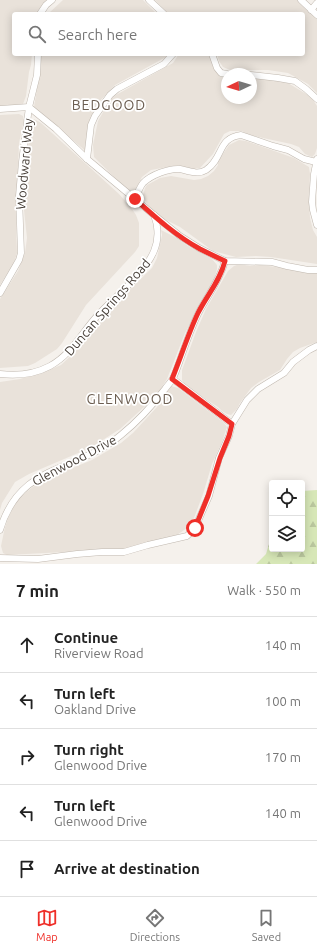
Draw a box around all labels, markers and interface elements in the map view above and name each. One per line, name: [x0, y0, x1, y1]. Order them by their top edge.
search box: [12, 12, 305, 56]
icon: search: [26, 23, 48, 45]
text: Search here: [58, 26, 137, 43]
north arrow: [221, 68, 257, 104]
district label: BEDGOOD: [72, 97, 146, 113]
street label: Woodward Way: [13, 118, 35, 210]
route end: [126, 190, 144, 208]
street label: Duncan Springs Road: [61, 256, 153, 358]
district label: GLENWOOD: [87, 391, 173, 407]
street label: Glenwood Drive: [30, 432, 118, 488]
map controls: [269, 480, 305, 552]
button: locate: [269, 480, 305, 516]
button: layers: [269, 516, 305, 552]
route start: [186, 519, 204, 537]
text: 7 min: [16, 581, 59, 600]
text: Walk · 550 m: [227, 583, 301, 597]
text: Continue: [54, 629, 118, 646]
icon: ahead: [16, 634, 38, 656]
text: 140 m: [265, 638, 301, 652]
text: Riverview Road: [54, 646, 144, 660]
text: Turn left: [54, 685, 115, 702]
icon: left: [16, 690, 38, 712]
text: 100 m: [265, 694, 301, 708]
text: Oakland Drive: [54, 702, 136, 716]
text: Turn right: [54, 741, 124, 758]
icon: right: [16, 746, 38, 768]
text: 170 m: [265, 750, 301, 764]
text: Glenwood Drive: [54, 758, 147, 772]
text: Turn left: [54, 797, 115, 814]
icon: left: [16, 802, 38, 824]
text: 140 m: [265, 806, 301, 820]
text: Glenwood Drive: [54, 814, 147, 828]
icon: arrive: [16, 858, 38, 880]
text: Arrive at destination: [54, 860, 200, 877]
tab: Map: [36, 907, 58, 943]
tab: Directions: [130, 907, 180, 943]
tab: Saved: [252, 907, 281, 943]

